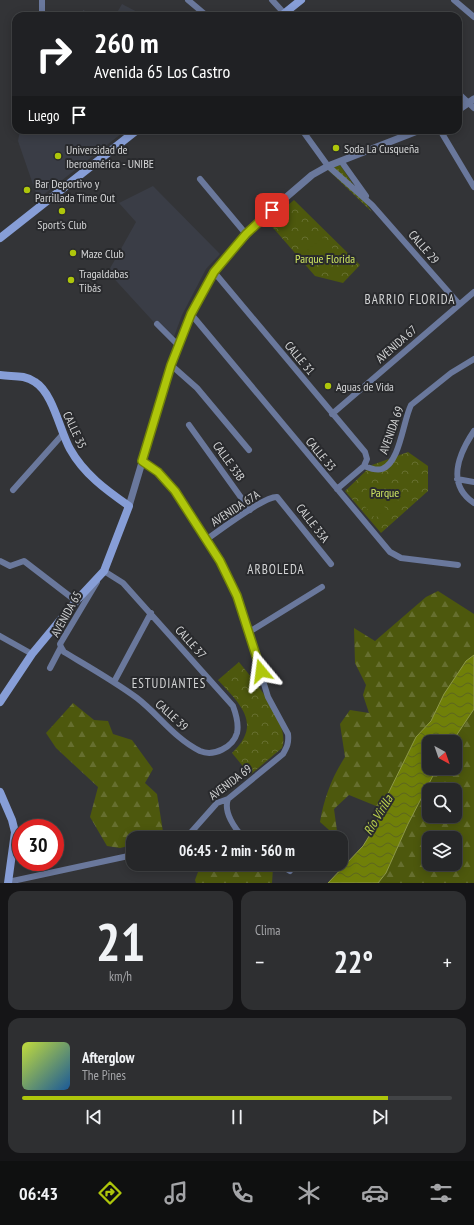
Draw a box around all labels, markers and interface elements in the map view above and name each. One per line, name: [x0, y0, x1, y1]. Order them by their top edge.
text: 260 m: [94, 24, 158, 61]
icon: right: [28, 28, 80, 80]
text: Avenida 65 Los Castro: [94, 60, 230, 83]
icon: arrive: [68, 104, 90, 126]
text: Luego: [28, 106, 60, 125]
place label: Soda La Cusqueña: [344, 141, 419, 156]
place label: Universidad de Iberoamérica - UNIBE: [66, 142, 154, 171]
marker: Soda La Cusqueña: [331, 143, 341, 153]
marker: Universidad de Iberoamérica - UNIBE: [53, 151, 63, 161]
place label: Bar Deportivo y Parrillada Time Out: [35, 176, 116, 205]
marker: Bar Deportivo y Parrillada Time Out: [22, 185, 32, 195]
pin: [255, 193, 289, 227]
icon: arrive: [261, 199, 283, 221]
marker: Sport's Club: [57, 206, 67, 216]
place label: Sport's Club: [37, 217, 87, 232]
street label: CALLE 29: [405, 227, 443, 267]
place label: Maze Club: [81, 246, 124, 261]
marker: Maze Club: [68, 248, 78, 258]
park label: Parque Florida: [295, 251, 355, 266]
place label: Tragaldabas Tibás: [79, 266, 128, 295]
marker: Tragaldabas Tibás: [66, 275, 76, 285]
district label: BARRIO FLORIDA: [365, 291, 455, 308]
street label: AVENIDA 67: [372, 322, 420, 366]
street label: CALLE 31: [282, 338, 318, 378]
place label: Aguas de Vida: [336, 379, 394, 394]
marker: Aguas de Vida: [323, 381, 333, 391]
street label: AVENIDA 69: [375, 404, 407, 456]
street label: CALLE 35: [60, 409, 90, 451]
street label: CALLE 33: [303, 434, 339, 474]
street label: CALLE 33B: [210, 438, 248, 484]
park label: Parque: [371, 485, 399, 500]
street label: AVENIDA 67A: [208, 486, 263, 529]
street label: CALLE 33A: [293, 501, 333, 546]
district label: ARBOLEDA: [247, 561, 305, 578]
street label: AVENIDA 65: [47, 589, 85, 639]
street label: CALLE 37: [172, 622, 210, 662]
position arrow: [240, 650, 282, 692]
district label: ESTUDIANTES: [132, 675, 206, 692]
street label: CALLE 39: [152, 696, 192, 734]
north arrow: [422, 735, 462, 775]
map controls: [422, 735, 462, 871]
street label: AVENIDA 69: [206, 761, 254, 803]
button: search: [422, 783, 462, 823]
water label: Río Virilla: [359, 791, 397, 838]
speed limit sign: 30: [12, 819, 64, 871]
button: layers: [422, 831, 462, 871]
text: 06:45 · 2 min · 560 m: [179, 841, 295, 860]
text: 21: [96, 908, 145, 975]
text: Clima: [255, 922, 280, 939]
text: 22°: [334, 942, 373, 981]
text: −: [255, 948, 264, 976]
text: +: [443, 948, 452, 976]
text: km/h: [109, 968, 132, 985]
text: Afterglow: [82, 1048, 134, 1067]
text: The Pines: [82, 1067, 126, 1084]
icon: previous: [83, 1106, 105, 1128]
icon: pause: [226, 1106, 248, 1128]
icon: next: [369, 1106, 391, 1128]
icon: directions: [96, 1179, 124, 1207]
icon: music: [162, 1179, 190, 1207]
icon: phone: [228, 1179, 256, 1207]
icon: climate: [295, 1179, 323, 1207]
icon: car: [361, 1179, 389, 1207]
icon: filters: [427, 1179, 455, 1207]
text: 06:43: [19, 1182, 58, 1205]

